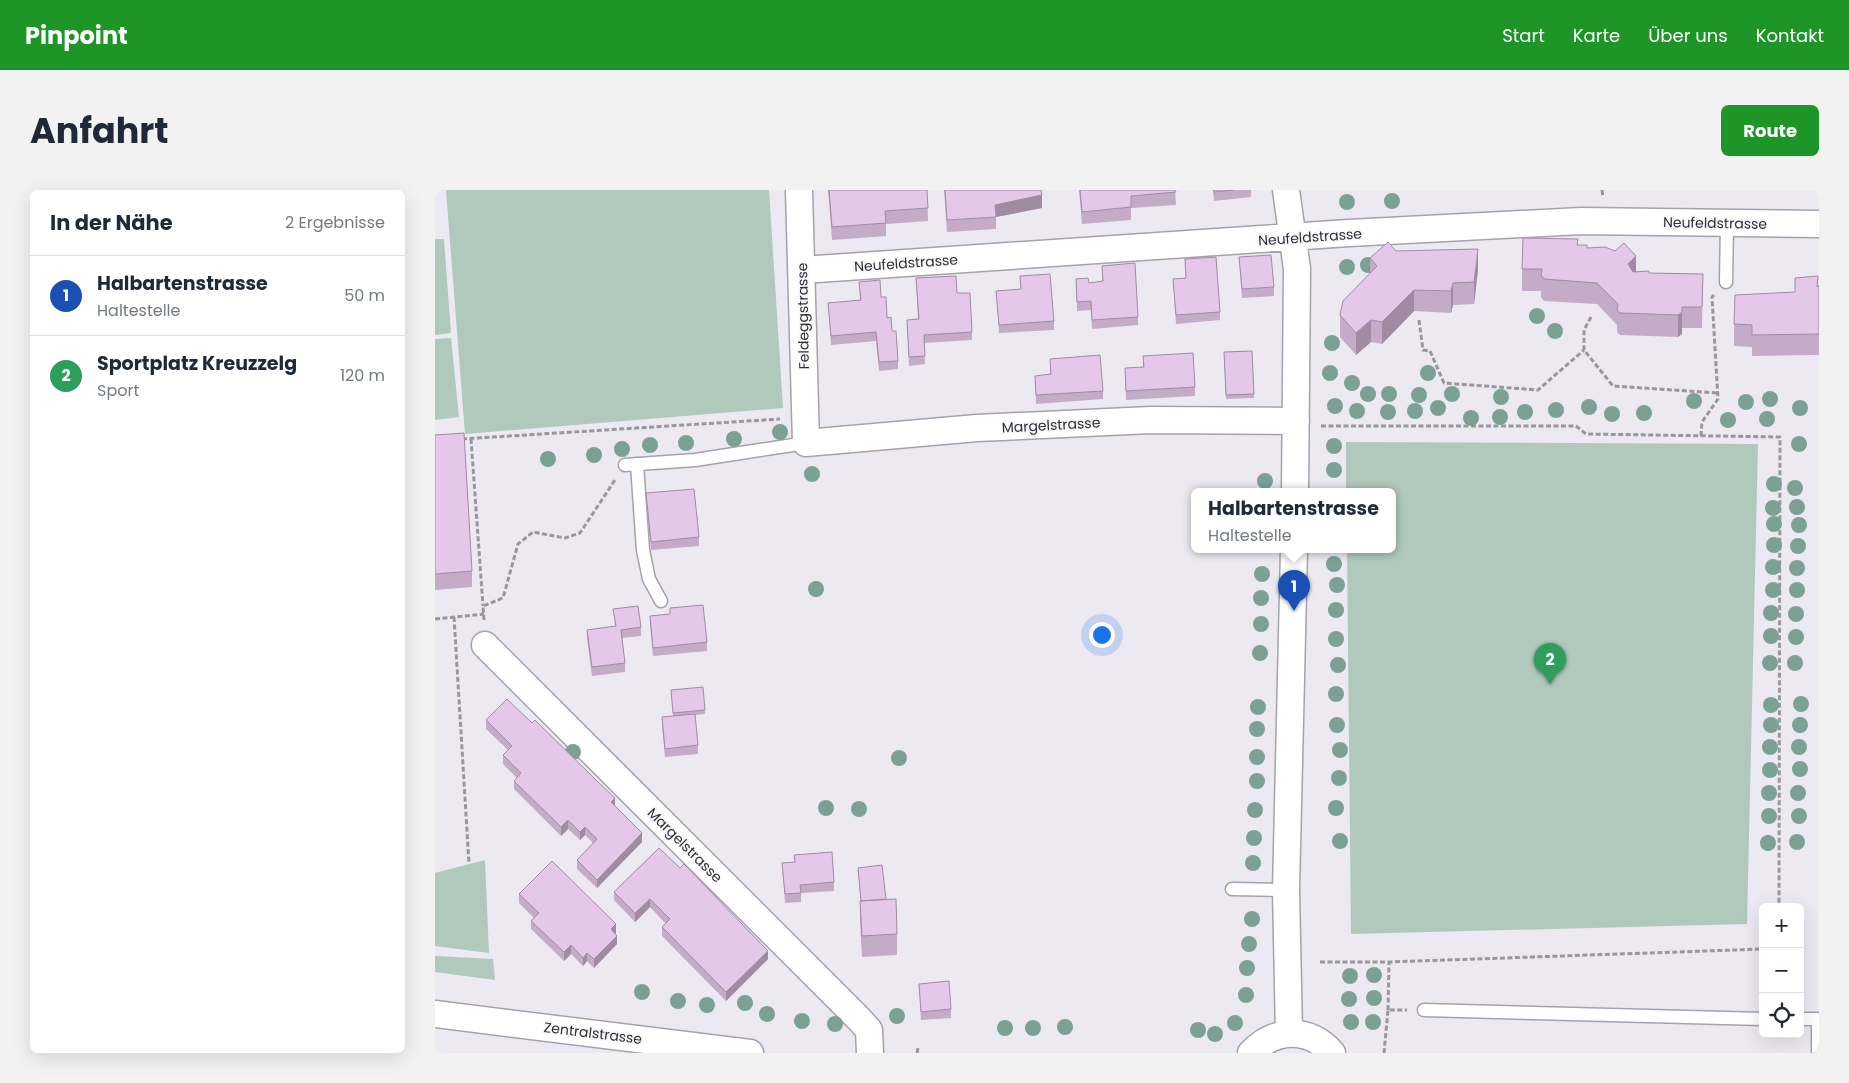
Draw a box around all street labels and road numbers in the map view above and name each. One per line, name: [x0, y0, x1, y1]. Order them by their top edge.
street label: Neufeldstrasse: [1663, 212, 1768, 234]
street label: Neufeldstrasse: [1257, 223, 1363, 251]
street label: Neufeldstrasse: [853, 249, 959, 277]
street label: Feldeggstrasse: [792, 262, 814, 369]
street label: Margelstrasse: [1001, 412, 1101, 438]
street label: Margelstrasse: [643, 803, 727, 887]
street label: Zentralstrasse: [543, 1017, 644, 1049]

